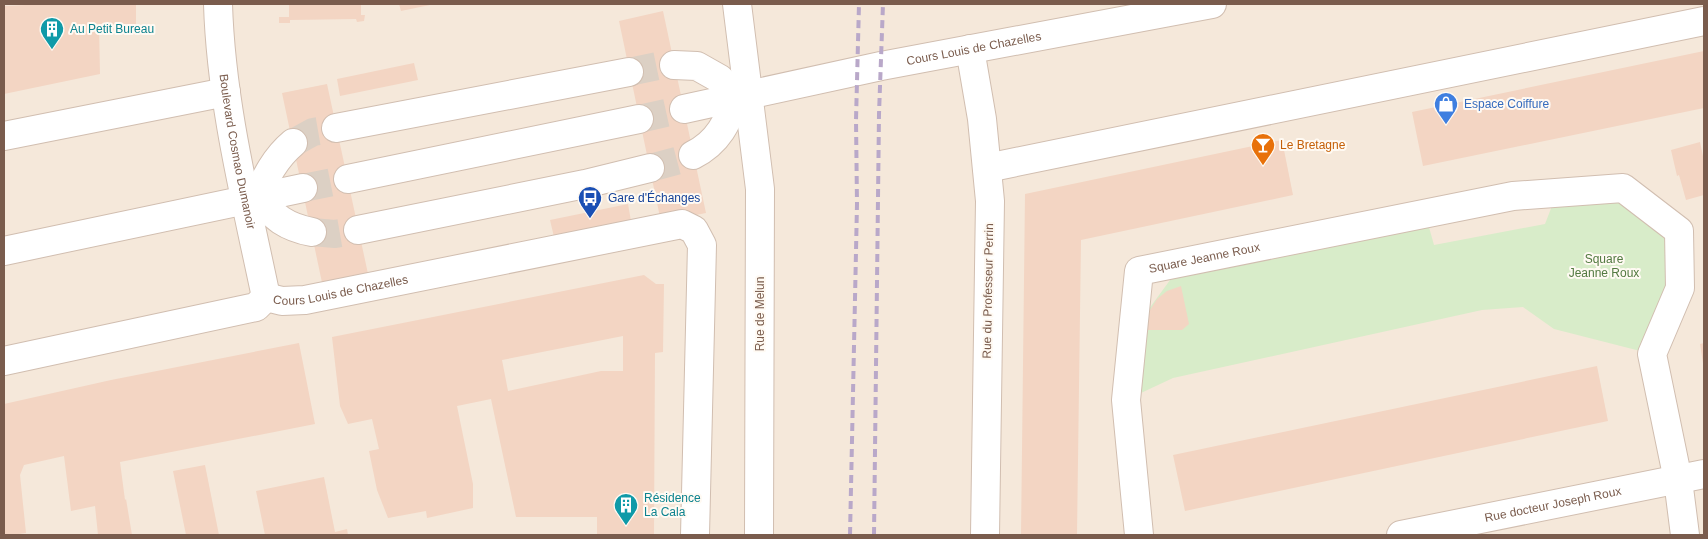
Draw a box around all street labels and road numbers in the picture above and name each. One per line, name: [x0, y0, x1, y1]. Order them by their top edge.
street label: Cours Louis de Chazelles: [905, 29, 1042, 68]
street label: Boulevard Cosmao Dumanoir: [216, 73, 258, 231]
street label: Rue du Professeur Perrin: [980, 223, 996, 359]
street label: Square Jeanne Roux: [1148, 240, 1261, 276]
street label: Cours Louis de Chazelles: [272, 272, 409, 308]
street label: Rue de Melun: [753, 277, 767, 351]
street label: Rue docteur Joseph Roux: [1483, 484, 1622, 525]

